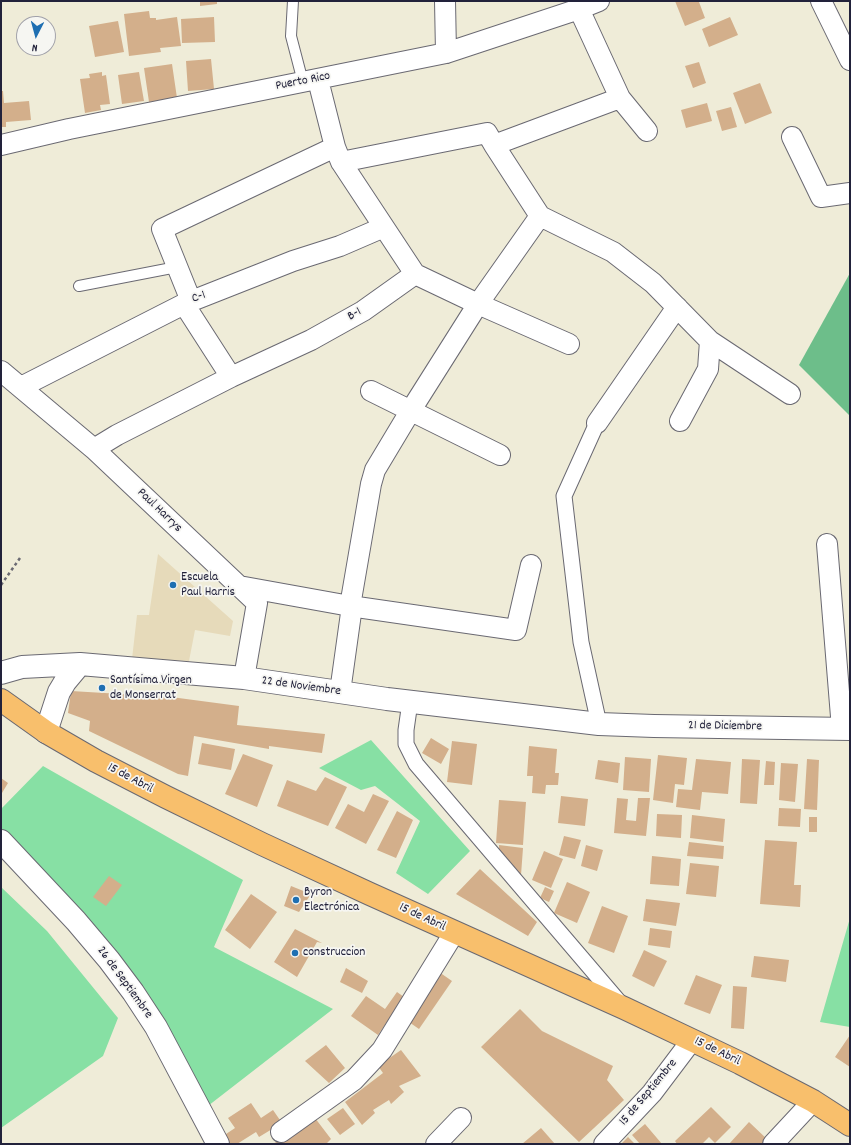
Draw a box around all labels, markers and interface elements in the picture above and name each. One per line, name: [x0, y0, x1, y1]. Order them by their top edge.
north arrow: [16, 16, 56, 56]
text: N: [31, 39, 38, 55]
street label: Puerto Rico: [274, 69, 332, 95]
street label: C-1: [190, 288, 208, 308]
street label: B-1: [345, 305, 365, 325]
street label: Paul Harrys: [133, 486, 185, 536]
place label: Escuela Paul Harris: [181, 570, 235, 601]
marker: Escuela Paul Harris: [168, 580, 178, 590]
place label: Santísima Virgen de Monserrat: [110, 673, 192, 704]
street label: 22 de Noviembre: [260, 674, 342, 700]
marker: Santísima Virgen de Monserrat: [97, 683, 107, 693]
street label: 21 de Diciembre: [688, 719, 762, 735]
street label: 15 de Abril: [104, 760, 156, 798]
place label: Byron Electrónica: [304, 885, 359, 916]
marker: Byron Electrónica: [291, 895, 301, 905]
street label: 15 de Abril: [396, 900, 448, 936]
street label: 26 de Septiembre: [93, 944, 155, 1022]
place label: construccion: [303, 945, 365, 961]
marker: construccion: [290, 948, 300, 958]
street label: 15 de Abril: [691, 1034, 743, 1070]
street label: 15 de Septiembre: [617, 1057, 681, 1129]

